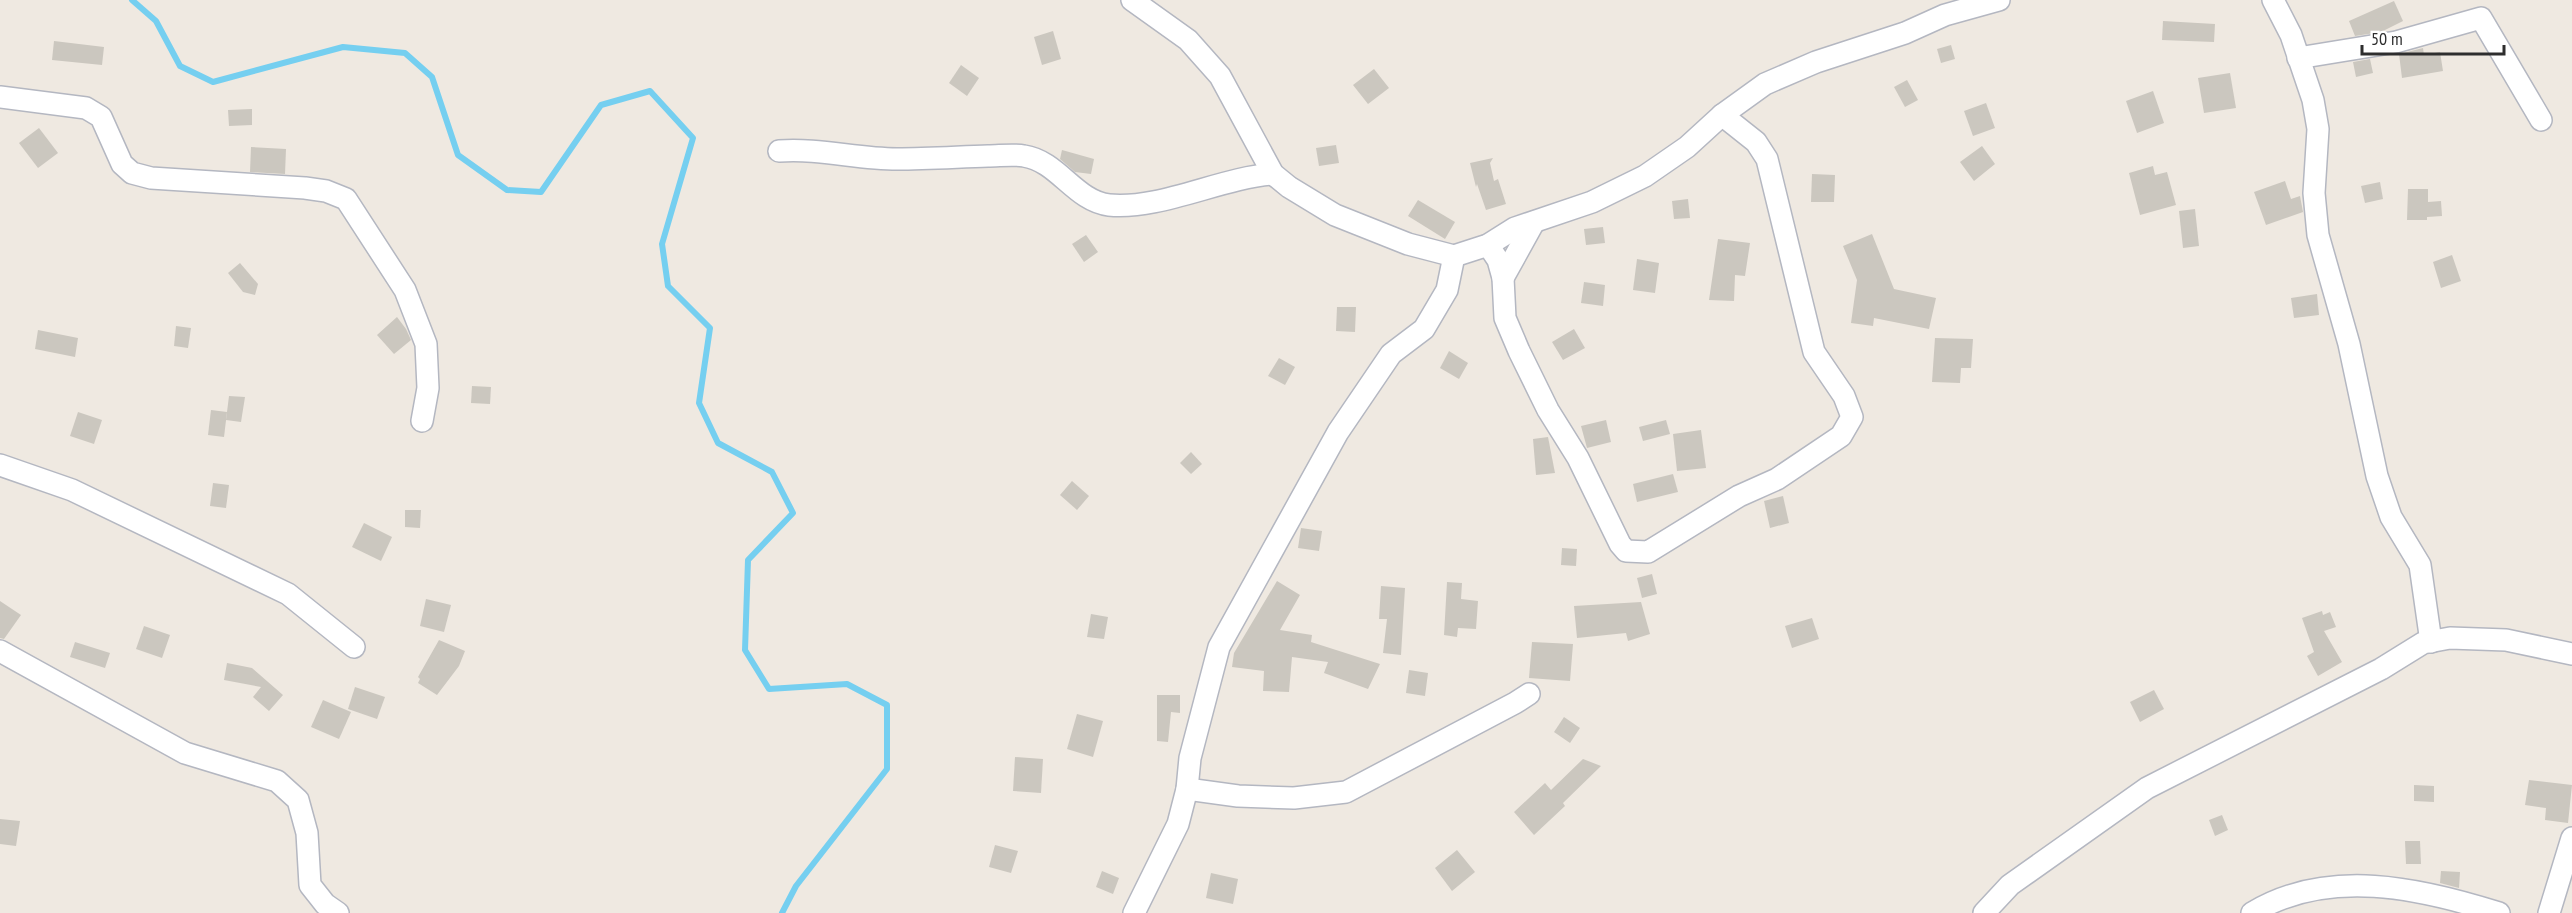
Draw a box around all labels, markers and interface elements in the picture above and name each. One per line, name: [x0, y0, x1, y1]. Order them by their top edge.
scale bar: [2362, 18, 2504, 56]
text: 50 m: [2371, 27, 2403, 50]

